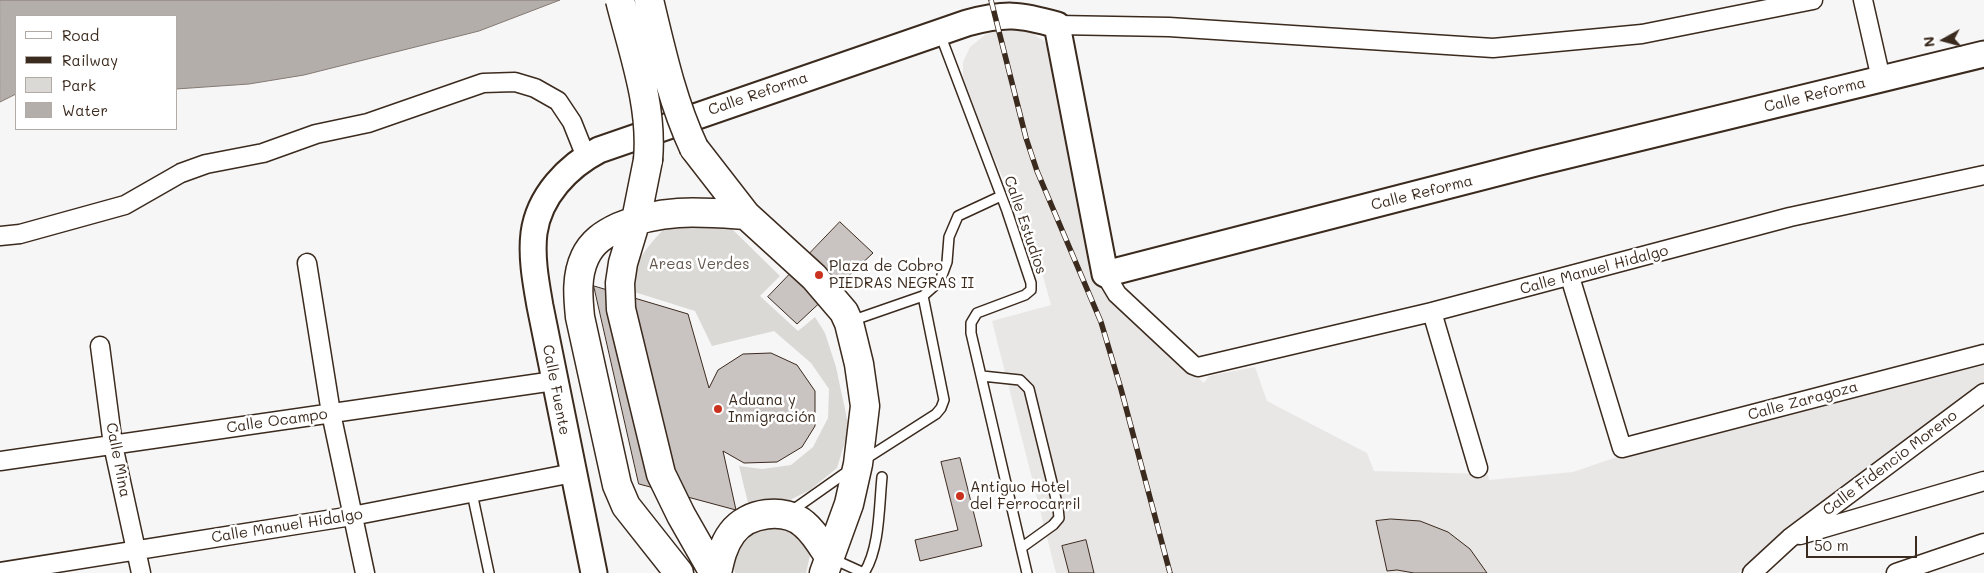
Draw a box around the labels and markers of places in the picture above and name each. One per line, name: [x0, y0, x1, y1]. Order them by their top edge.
place label: Plaza de Cobro PIEDRAS NEGRAS II: [829, 257, 974, 292]
marker: Plaza de Cobro PIEDRAS NEGRAS II: [813, 269, 825, 281]
place label: Aduana y Inmigración: [728, 391, 816, 426]
marker: Aduana y Inmigración: [712, 403, 724, 415]
place label: Antiguo Hotel del Ferrocarril: [970, 478, 1081, 513]
marker: Antiguo Hotel del Ferrocarril: [954, 490, 966, 502]

